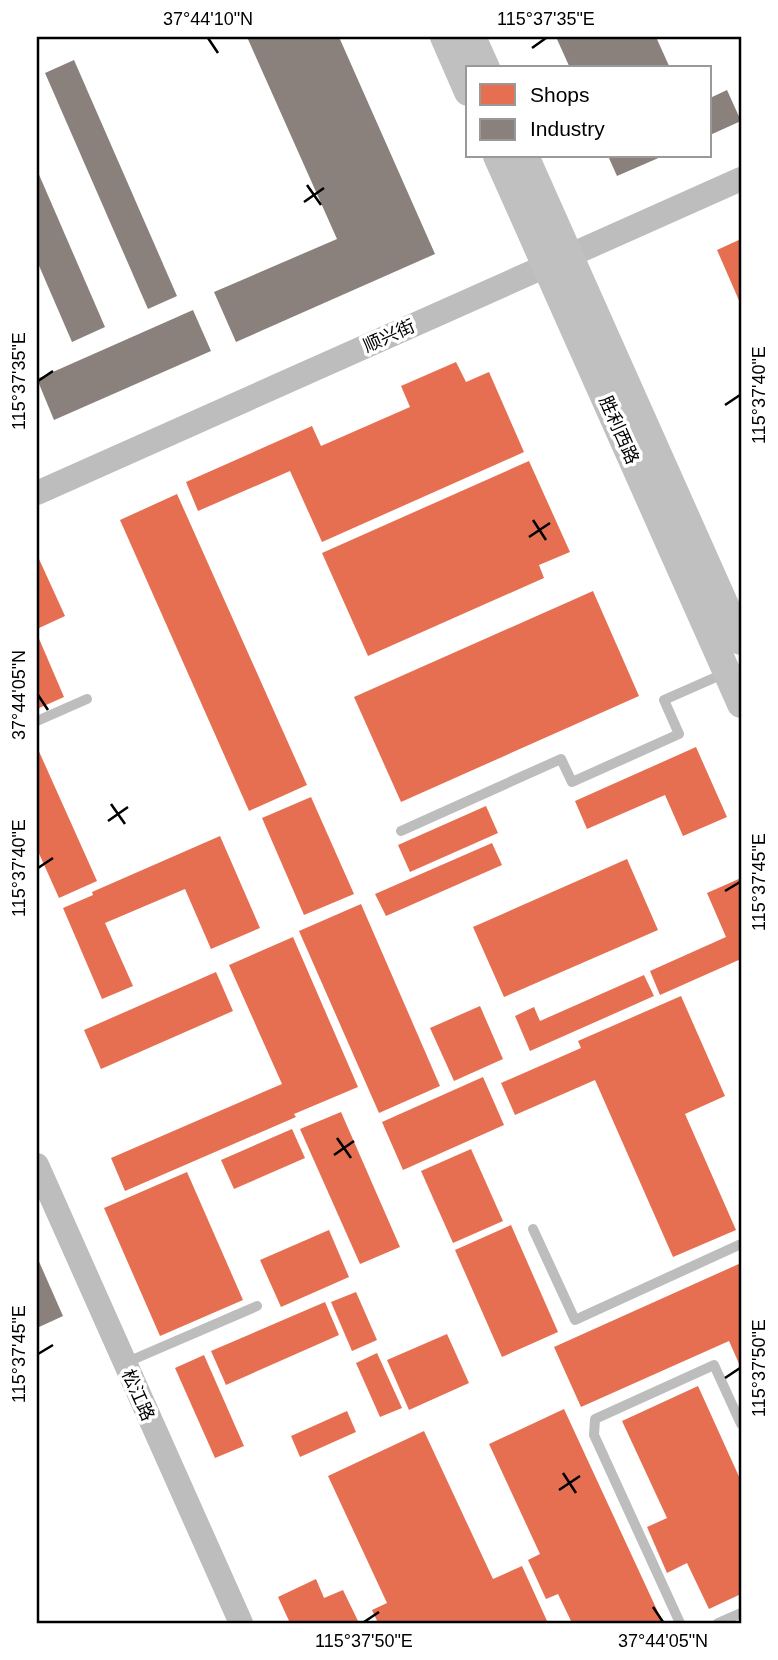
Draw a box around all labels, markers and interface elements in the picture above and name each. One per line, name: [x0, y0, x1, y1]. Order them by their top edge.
text: 37°44'10"N: [163, 9, 253, 29]
text: 115°37'35"E: [497, 9, 595, 29]
legend: [466, 66, 712, 158]
text: Shops: [530, 83, 590, 106]
text: Industry: [530, 117, 605, 140]
street label: 顺兴街: [360, 316, 418, 356]
text: 115°37'35"E: [9, 332, 29, 430]
text: 115°37'40"E: [749, 346, 769, 444]
street label: 胜利西路: [595, 393, 643, 467]
text: 37°44'05"N: [9, 650, 29, 740]
text: 115°37'40"E: [9, 819, 29, 917]
text: 115°37'45"E: [749, 833, 769, 931]
text: 115°37'45"E: [9, 1305, 29, 1403]
text: 115°37'50"E: [749, 1319, 769, 1417]
street label: 松江路: [118, 1366, 158, 1424]
text: 115°37'50"E: [315, 1631, 413, 1651]
text: 37°44'05"N: [618, 1631, 708, 1651]

